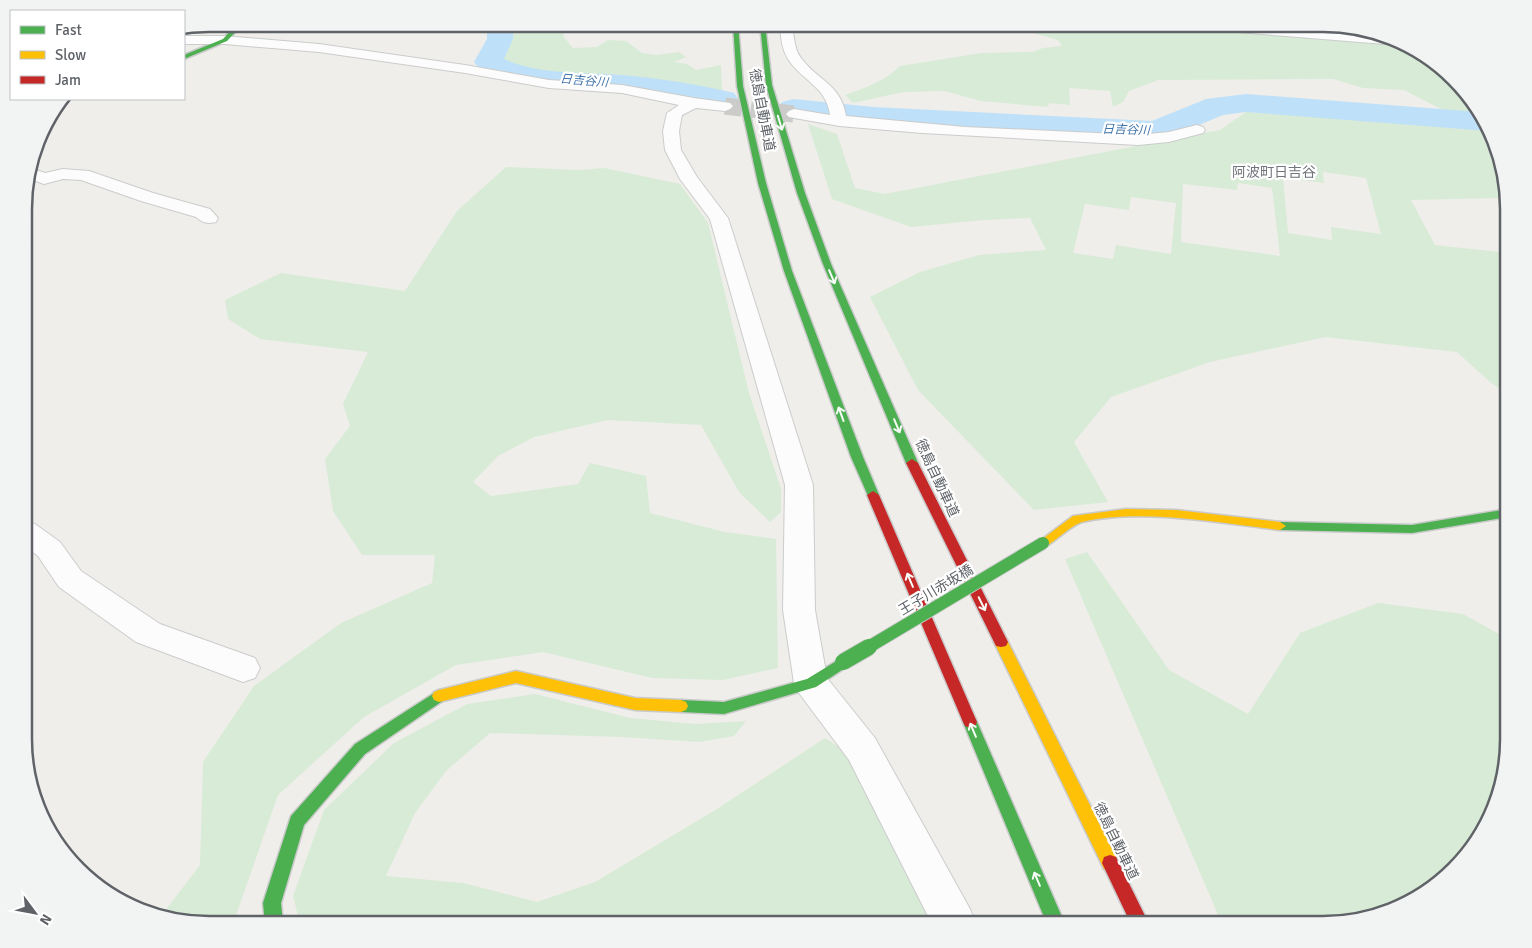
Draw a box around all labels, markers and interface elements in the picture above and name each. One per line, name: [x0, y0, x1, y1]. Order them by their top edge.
legend: [10, 10, 185, 100]
text: Fast: [55, 21, 82, 39]
text: Slow: [55, 46, 86, 64]
street label: 徳島自動車道: [746, 67, 778, 153]
text: Jam: [55, 71, 81, 89]
water label: 日吉谷川: [559, 71, 611, 91]
one-way arrow: [776, 115, 785, 130]
water label: 日吉谷川: [1102, 122, 1152, 138]
district label: 阿波町日吉谷: [1232, 164, 1316, 181]
one-way arrow: [828, 269, 838, 284]
one-way arrow: [836, 407, 845, 422]
one-way arrow: [892, 418, 902, 433]
street label: 徳島自動車道: [912, 436, 962, 520]
street label: 王子川赤坂橋: [896, 561, 976, 619]
one-way arrow: [904, 573, 914, 588]
one-way arrow: [978, 596, 987, 611]
one-way arrow: [968, 723, 978, 738]
street label: 徳島自動車道: [1090, 800, 1142, 882]
one-way arrow: [1032, 872, 1042, 887]
north arrow: [10, 888, 60, 938]
text: N: [36, 911, 55, 928]

